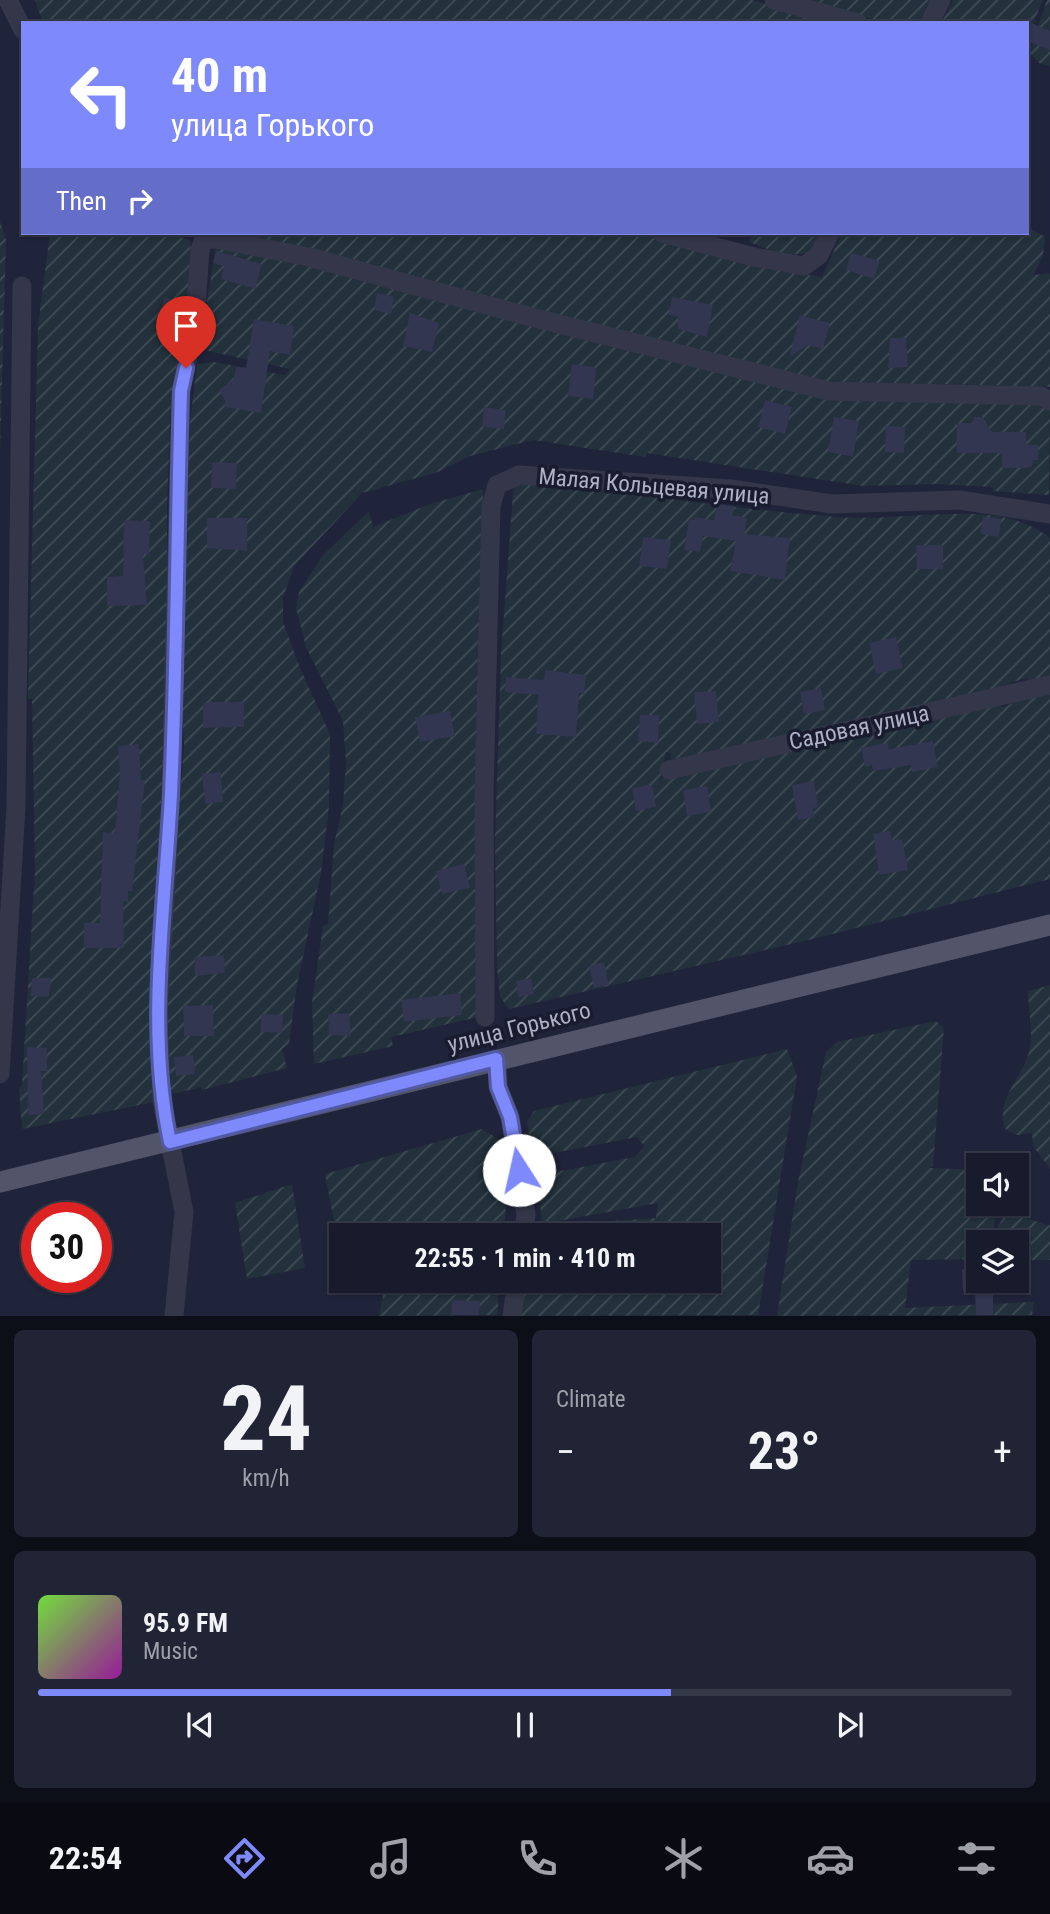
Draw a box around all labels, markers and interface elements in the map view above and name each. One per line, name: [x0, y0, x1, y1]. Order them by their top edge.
text: 40 m: [171, 47, 268, 104]
icon: left: [56, 49, 147, 140]
text: улица Горького: [171, 106, 374, 144]
icon: right: [121, 182, 159, 220]
text: Then: [56, 186, 107, 216]
pin: [156, 296, 216, 368]
icon: arrive: [167, 307, 205, 345]
street label: Малая Кольцевая улица: [537, 463, 771, 510]
street label: Садовая улица: [787, 699, 932, 756]
street label: улица Горького: [445, 997, 593, 1058]
position arrow: [482, 1133, 556, 1207]
map controls: [966, 1153, 1029, 1293]
button: sound: [966, 1153, 1029, 1216]
speed limit sign: 30: [21, 1202, 112, 1293]
button: layers: [966, 1230, 1029, 1293]
text: 22:55 · 1 min · 410 m: [415, 1243, 635, 1273]
text: 24: [220, 1366, 312, 1472]
text: Climate: [556, 1386, 626, 1413]
text: 23°: [748, 1421, 820, 1482]
text: −: [556, 1430, 575, 1474]
text: +: [993, 1430, 1012, 1474]
text: km/h: [242, 1465, 290, 1492]
text: 95.9 FM: [143, 1608, 228, 1638]
text: Music: [143, 1638, 198, 1665]
icon: previous: [181, 1706, 219, 1744]
icon: pause: [506, 1706, 544, 1744]
icon: next: [831, 1706, 869, 1744]
icon: directions: [220, 1834, 269, 1883]
icon: music: [366, 1834, 415, 1883]
icon: phone: [513, 1834, 562, 1883]
icon: climate: [659, 1834, 708, 1883]
icon: car: [806, 1834, 855, 1883]
icon: filters: [952, 1834, 1001, 1883]
text: 22:54: [49, 1839, 122, 1877]

